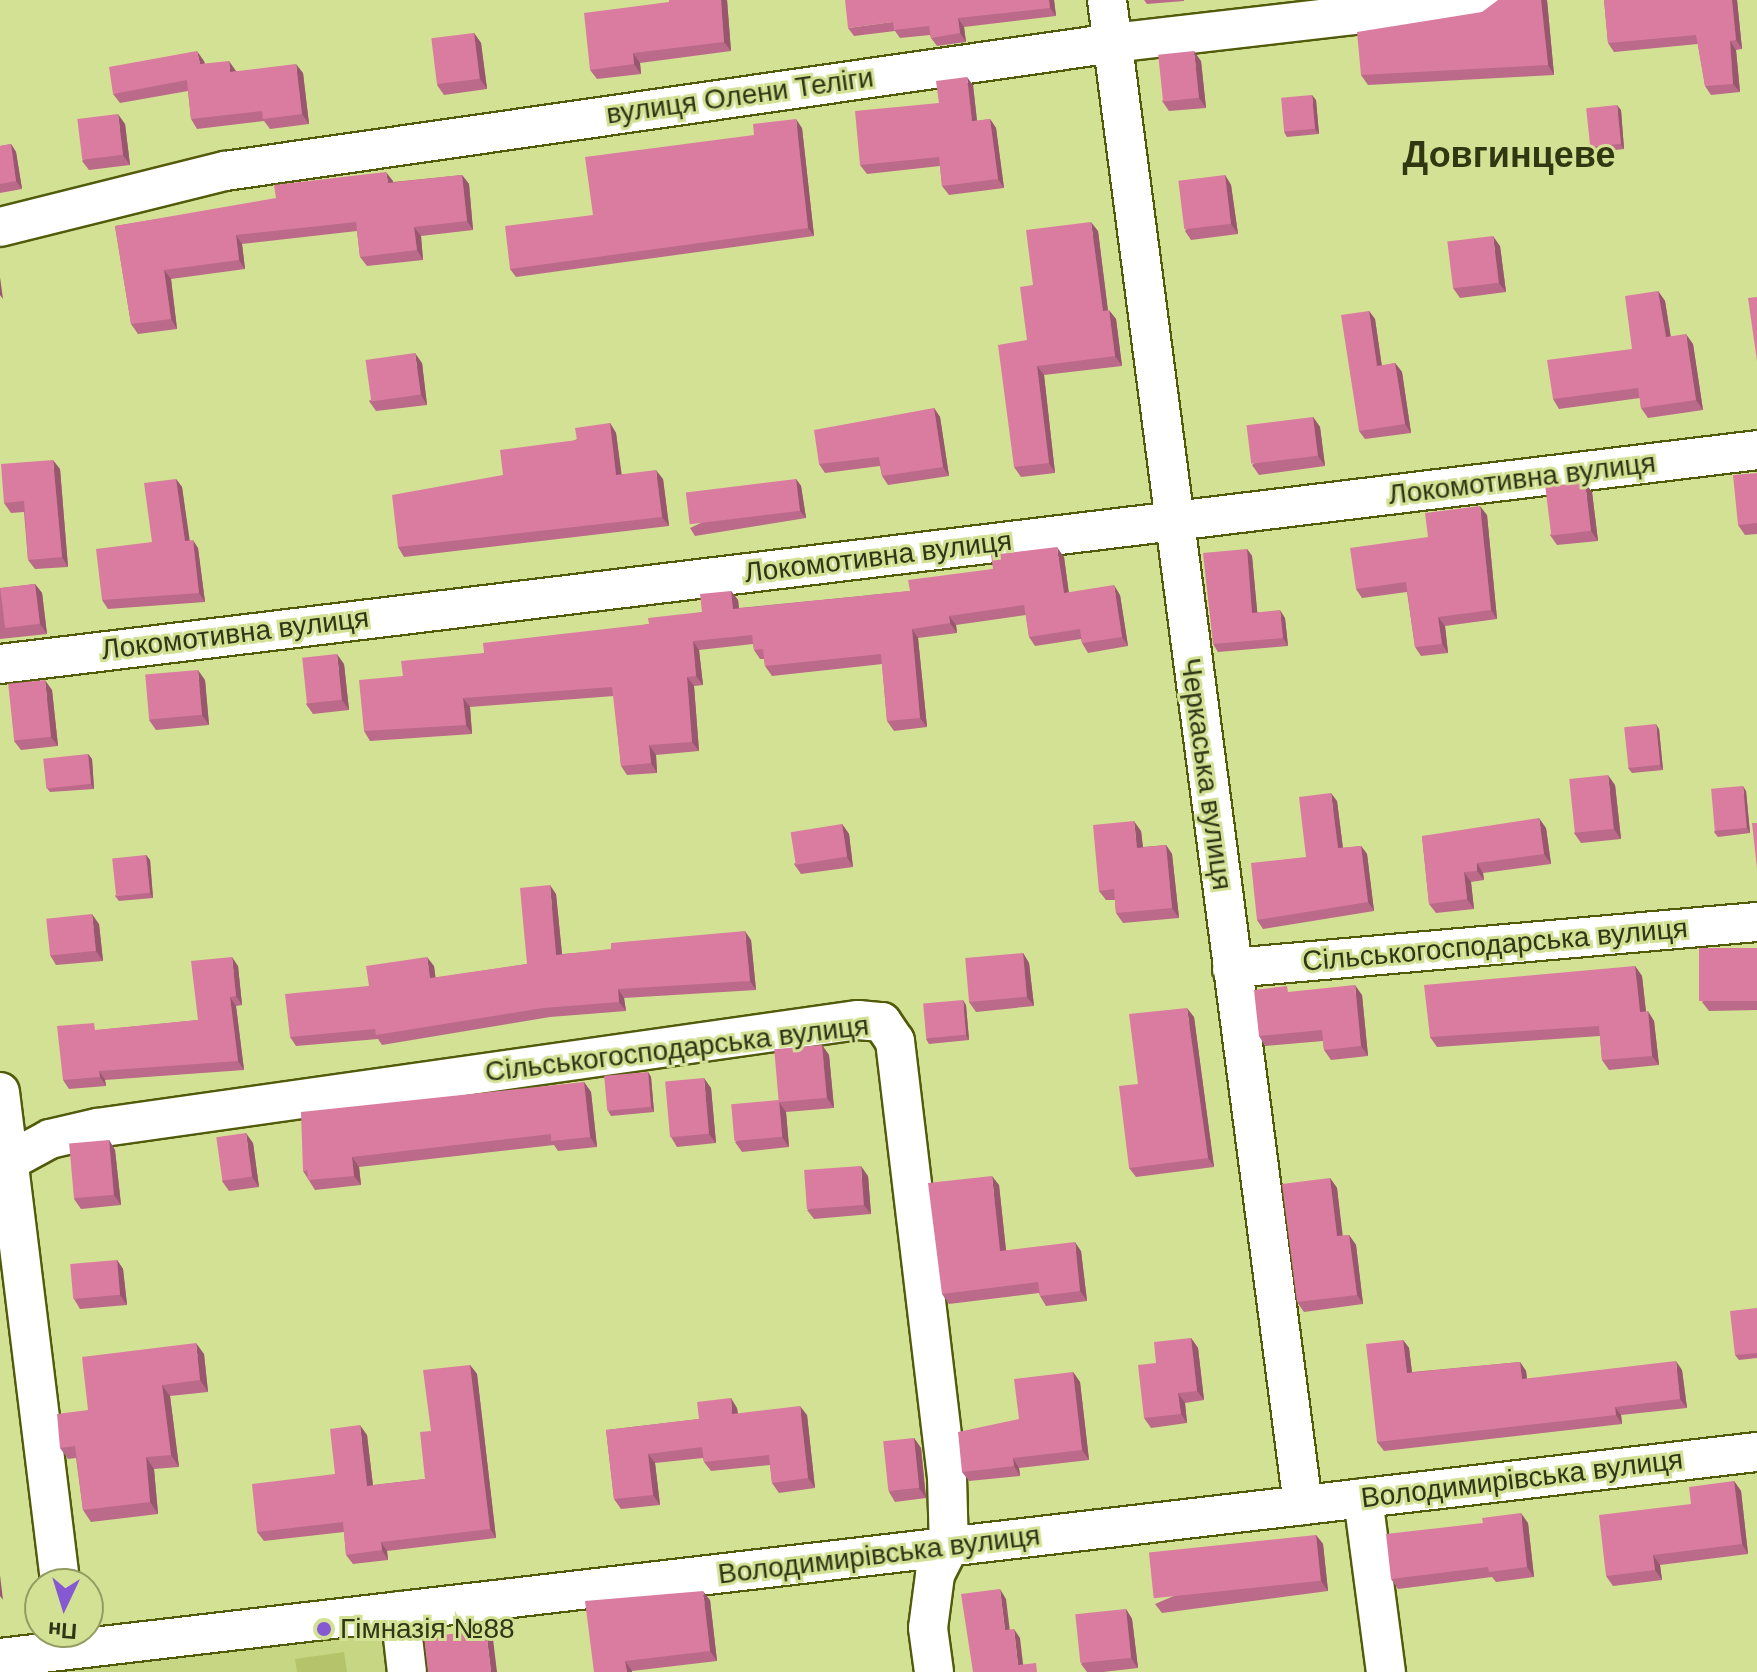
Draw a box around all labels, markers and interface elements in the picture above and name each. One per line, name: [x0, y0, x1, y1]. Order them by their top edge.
street label: вулиця Олени Теліги: [604, 61, 876, 131]
district label: Довгинцеве: [1403, 133, 1615, 177]
street label: Локомотивна вулиця: [1386, 446, 1658, 512]
street label: Локомотивна вулиця: [742, 524, 1014, 590]
street label: Локомотивна вулиця: [99, 601, 371, 667]
street label: Черкаська вулиця: [1173, 656, 1239, 892]
street label: Сільськогосподарська вулиця: [1301, 911, 1689, 979]
street label: Сільськогосподарська вулиця: [483, 1009, 871, 1089]
street label: Володимирівська вулиця: [1359, 1443, 1685, 1515]
street label: Володимирівська вулиця: [716, 1519, 1042, 1591]
north arrow: [24, 1568, 104, 1648]
place label: Гімназія №88: [340, 1612, 515, 1646]
text: Пн: [47, 1617, 78, 1644]
marker: Гімназія №88: [315, 1620, 333, 1638]

